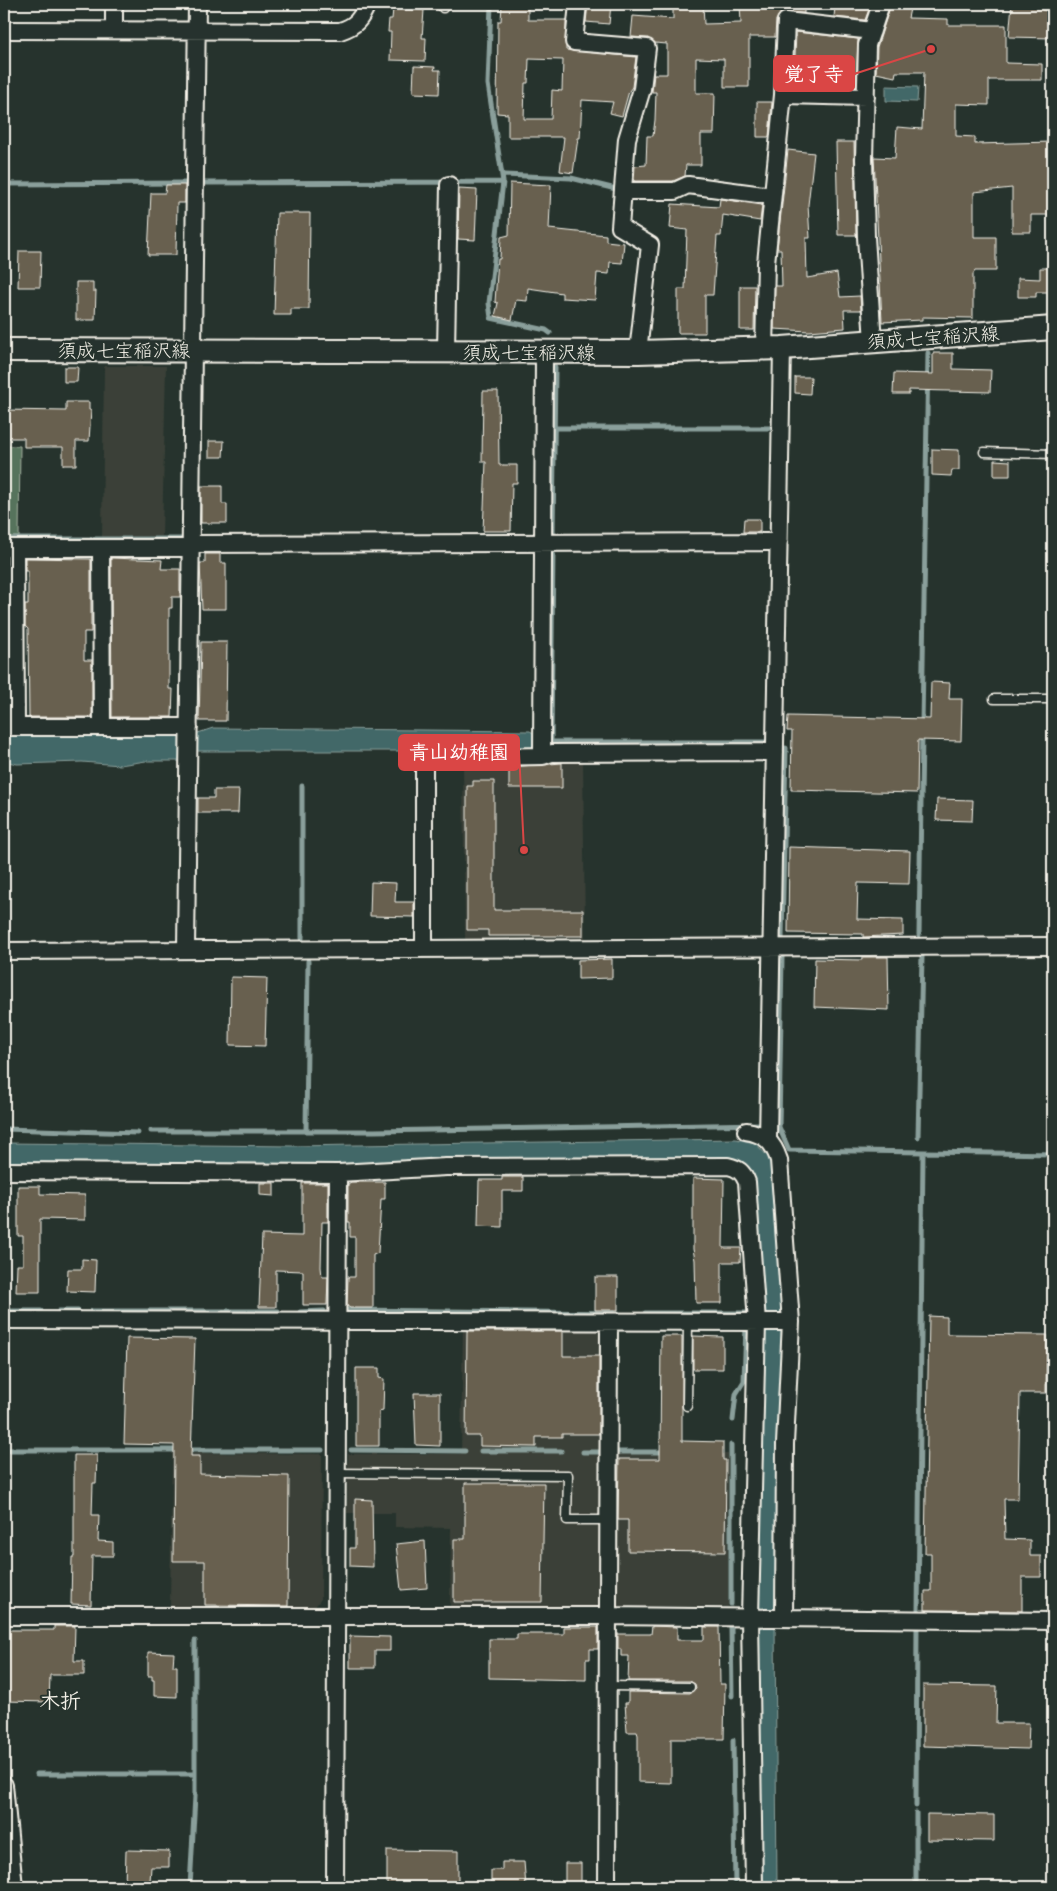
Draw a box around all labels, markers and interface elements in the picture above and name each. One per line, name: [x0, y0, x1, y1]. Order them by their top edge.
callout: 覚了寺: [774, 56, 854, 91]
text: 覚了寺: [784, 60, 844, 87]
street label: 須成七宝稲沢線: [866, 319, 1000, 355]
street label: 須成七宝稲沢線: [57, 337, 191, 363]
street label: 須成七宝稲沢線: [462, 339, 596, 365]
callout: 青山幼稚園: [399, 735, 519, 770]
text: 青山幼稚園: [409, 738, 509, 765]
district label: 木折: [39, 1686, 81, 1715]

